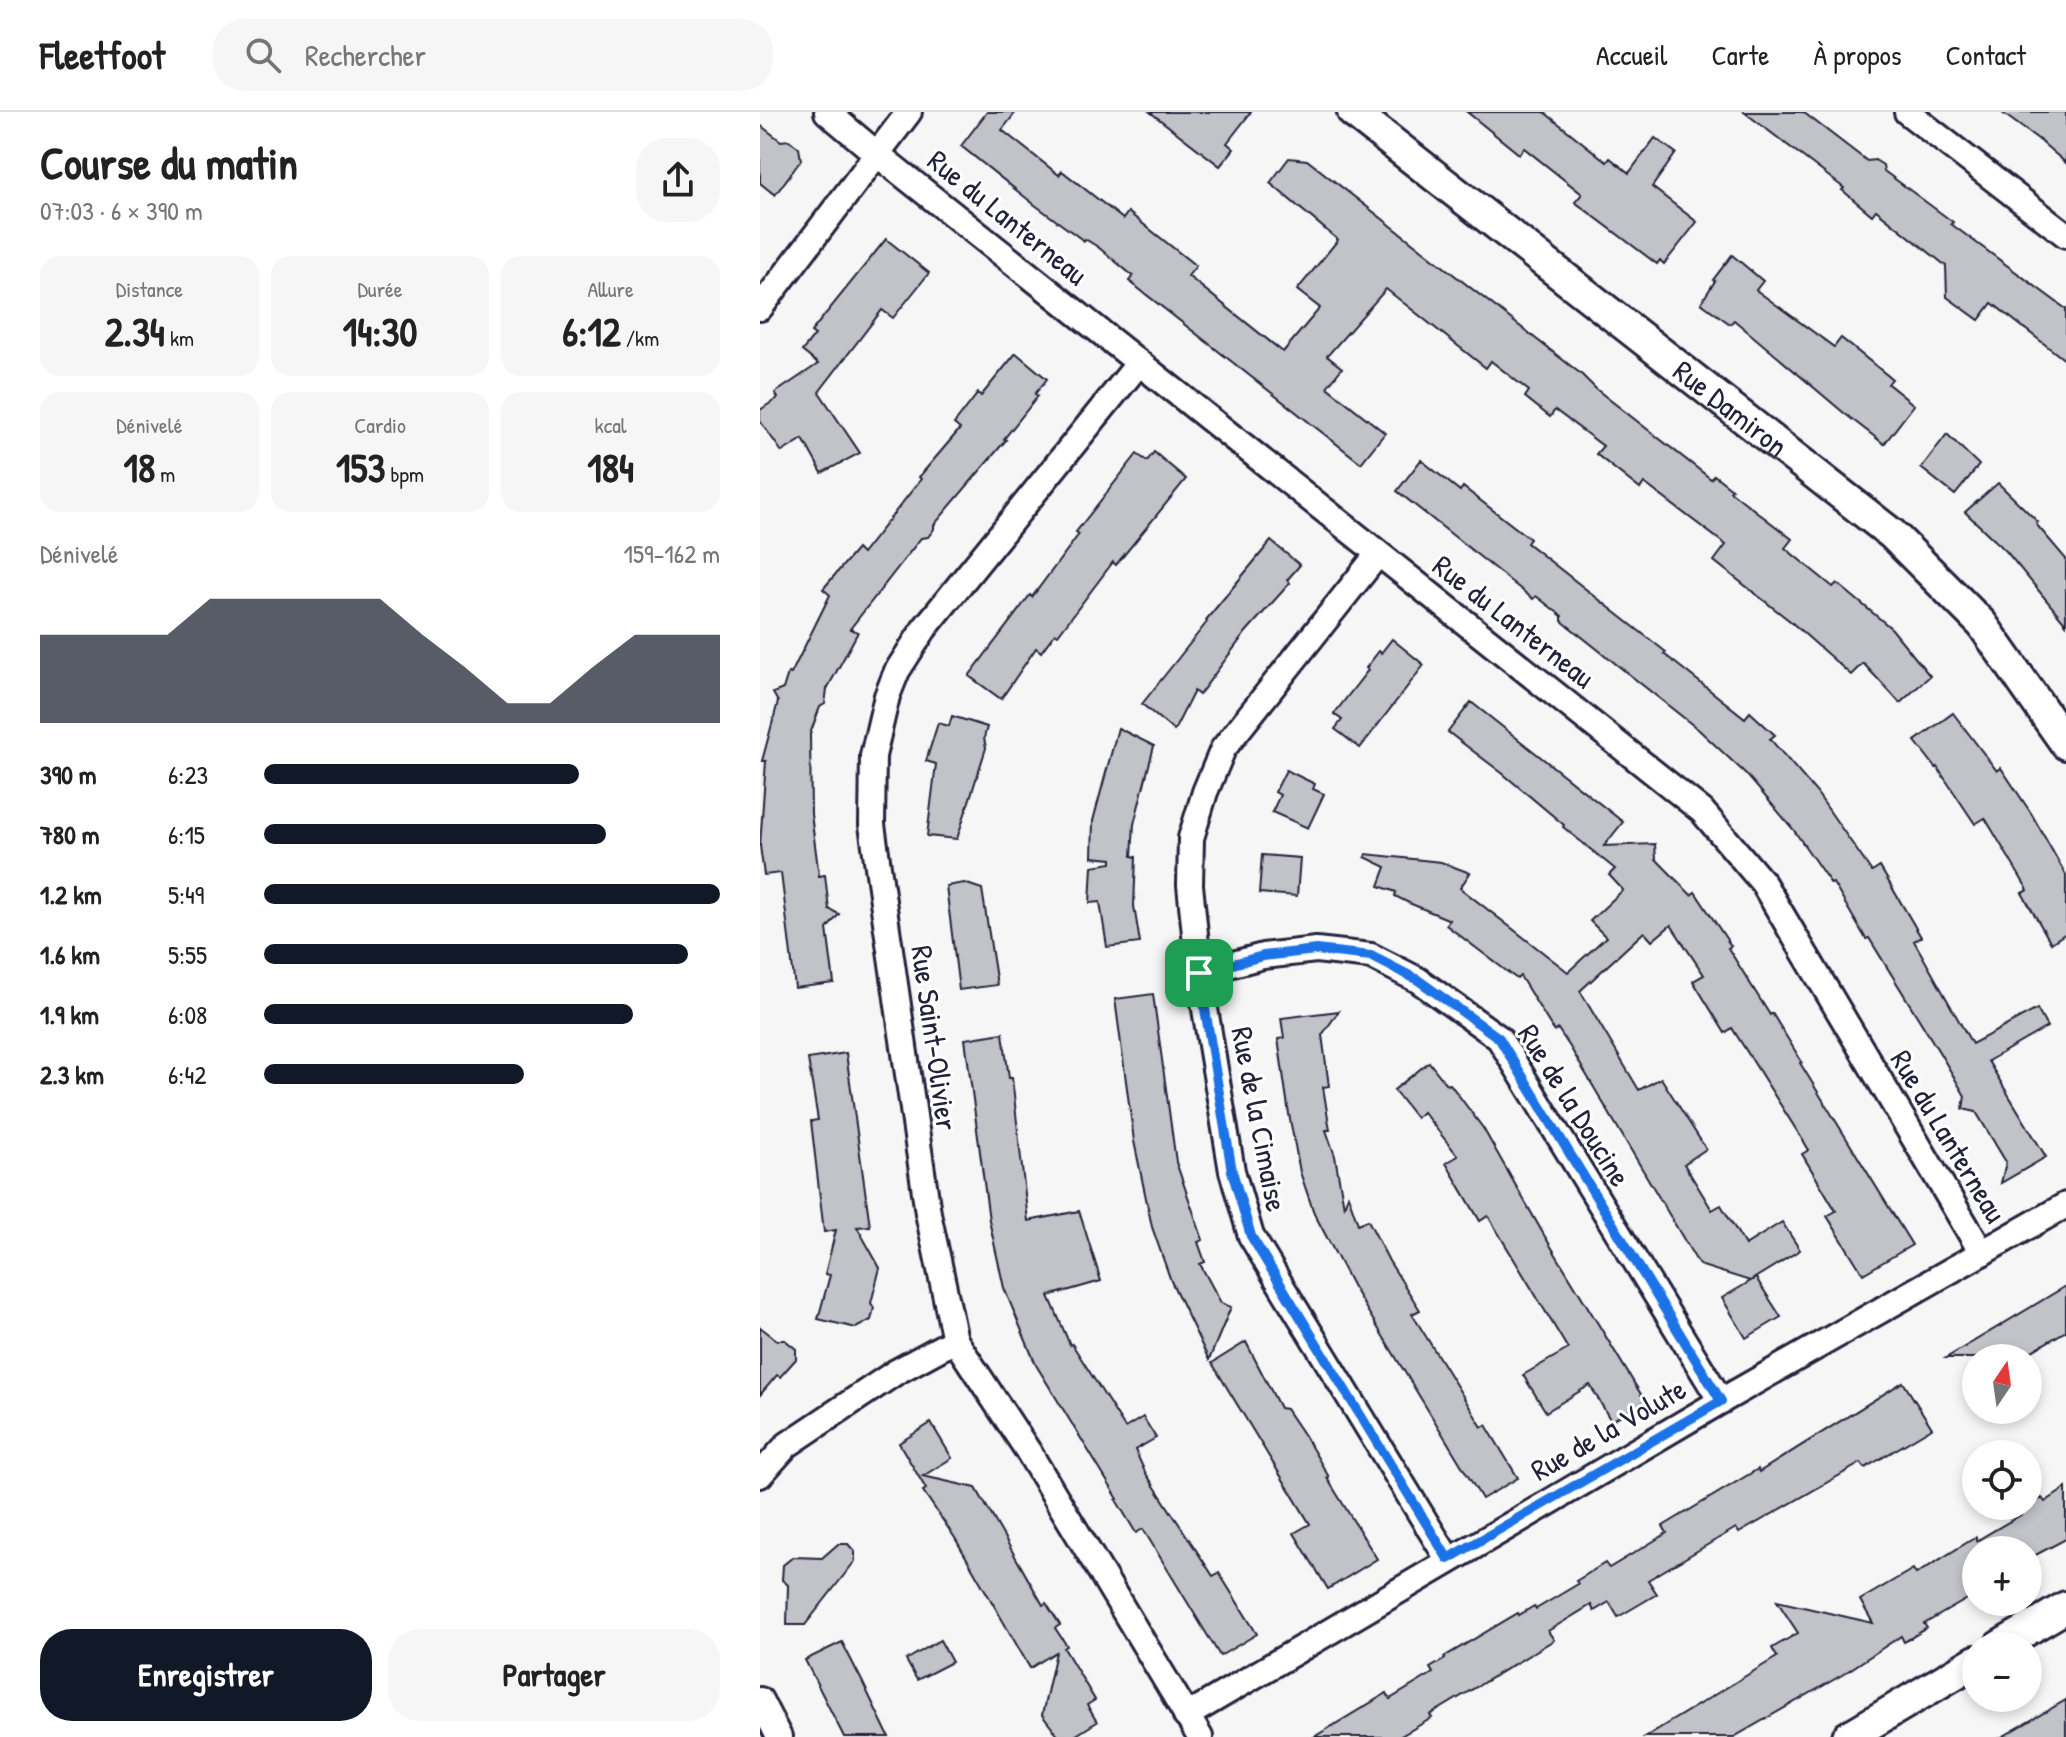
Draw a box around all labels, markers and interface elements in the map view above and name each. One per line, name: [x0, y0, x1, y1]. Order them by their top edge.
search box: [213, 19, 773, 91]
text: Fleetfoot: [40, 29, 165, 81]
icon: search: [241, 33, 285, 77]
text: Rechercher: [305, 35, 426, 75]
text: Accueil: [1596, 36, 1668, 74]
text: Carte: [1712, 36, 1769, 74]
text: À propos: [1813, 36, 1902, 74]
text: Contact: [1946, 36, 2026, 74]
text: Course du matin: [40, 133, 298, 193]
button: share: [636, 138, 720, 222]
street label: Rue du Lanterneau: [920, 140, 1096, 294]
text: 07:03 · 6 × 390 m: [40, 193, 203, 228]
text: Distance: [116, 274, 183, 304]
text: Durée: [357, 274, 403, 304]
text: Allure: [588, 274, 634, 304]
text: 2.34: [105, 304, 165, 358]
text: 14:30: [343, 304, 417, 358]
text: 6:12: [562, 304, 621, 358]
text: km: [165, 323, 194, 353]
text: /km: [621, 323, 659, 353]
street label: Rue Damiron: [1666, 351, 1796, 465]
text: Dénivelé: [116, 410, 182, 440]
text: Cardio: [354, 410, 406, 440]
text: kcal: [595, 410, 627, 440]
text: 18: [123, 440, 155, 494]
text: 153: [336, 440, 385, 494]
text: 184: [587, 440, 634, 494]
text: m: [155, 459, 175, 489]
text: bpm: [385, 459, 424, 489]
text: Dénivelé: [40, 536, 118, 571]
text: 159–162 m: [623, 536, 720, 571]
street label: Rue du Lanterneau: [1425, 545, 1603, 697]
text: 390 m: [40, 757, 97, 792]
text: 6:23: [168, 757, 208, 792]
text: 780 m: [40, 817, 99, 852]
text: 6:15: [168, 817, 205, 852]
text: 1.2 km: [40, 877, 102, 912]
text: 5:49: [168, 877, 204, 912]
text: 1.6 km: [40, 937, 100, 972]
text: 5:55: [168, 937, 207, 972]
pin: [1165, 939, 1233, 1007]
street label: Rue Saint-Olivier: [902, 943, 968, 1133]
icon: arrive: [1177, 951, 1221, 995]
text: 1.9 km: [40, 997, 99, 1032]
text: 6:08: [168, 997, 207, 1032]
street label: Rue de la Doucine: [1509, 1016, 1641, 1194]
street label: Rue de la Cimaise: [1223, 1023, 1298, 1215]
street label: Rue du Lanterneau: [1882, 1042, 2016, 1230]
text: 2.3 km: [40, 1057, 104, 1092]
text: 6:42: [168, 1057, 206, 1092]
north arrow: [1962, 1344, 2042, 1424]
map controls: [1962, 1344, 2042, 1712]
street label: Rue de la Volute: [1523, 1368, 1693, 1490]
button: locate: [1962, 1440, 2042, 1520]
button: +: [1962, 1536, 2042, 1616]
button: Enregistrer: [40, 1629, 372, 1721]
button: Partager: [388, 1629, 720, 1721]
button: −: [1962, 1632, 2042, 1712]

